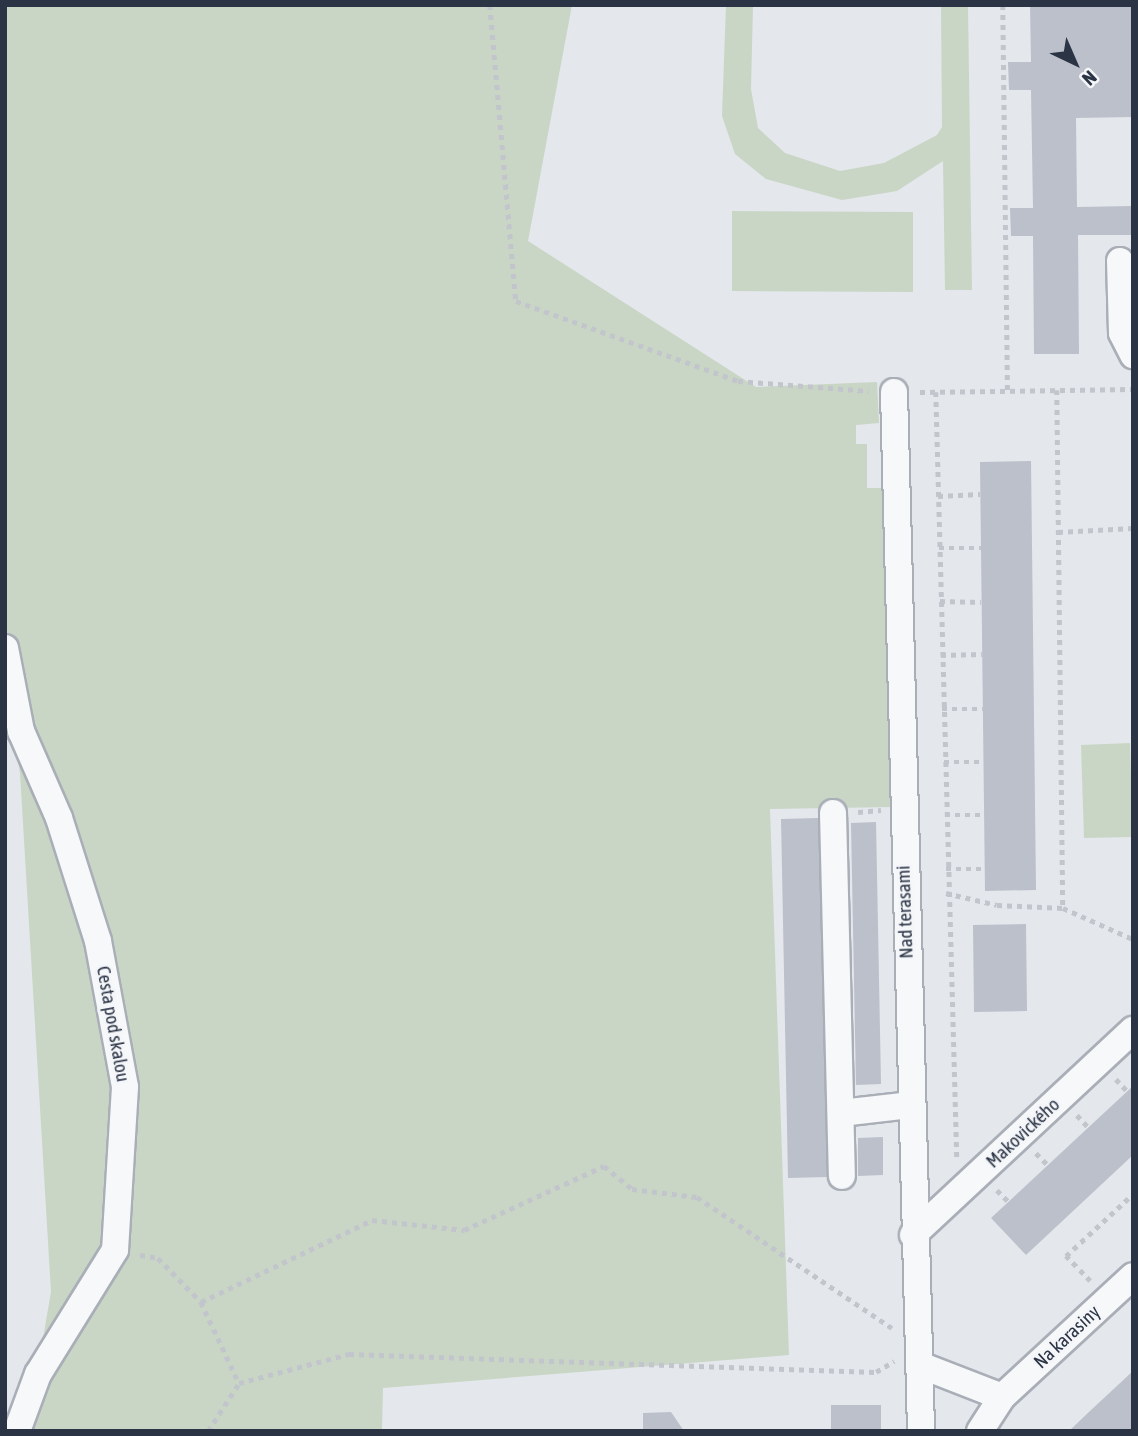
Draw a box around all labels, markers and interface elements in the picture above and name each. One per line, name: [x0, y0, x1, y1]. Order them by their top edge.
north arrow: [1040, 28, 1110, 98]
text: N: [1078, 66, 1101, 90]
street label: Nad terasami: [892, 865, 918, 959]
street label: Cesta pod skalou: [92, 964, 134, 1084]
street label: Makovického: [981, 1093, 1065, 1173]
street label: Na karasiny: [1029, 1301, 1105, 1373]

